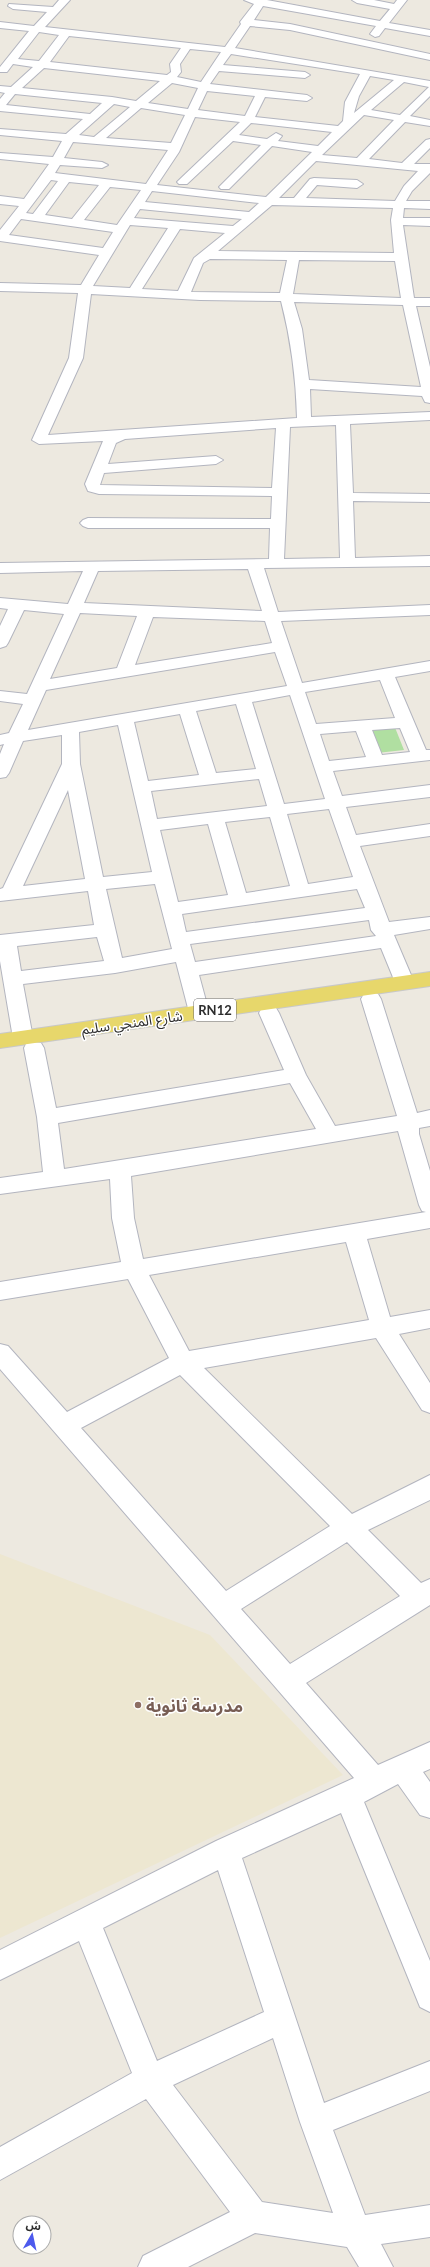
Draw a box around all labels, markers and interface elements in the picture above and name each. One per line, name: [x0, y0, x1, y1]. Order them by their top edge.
road number: RN12: [194, 999, 236, 1021]
street label: شارع المنجي سليم: [80, 1006, 184, 1041]
place label: مدرسة ثانوية: [146, 1695, 243, 1716]
marker: مدرسة ثانوية: [133, 1700, 143, 1710]
north arrow: [12, 2215, 52, 2255]
text: ش: [25, 2217, 42, 2233]

